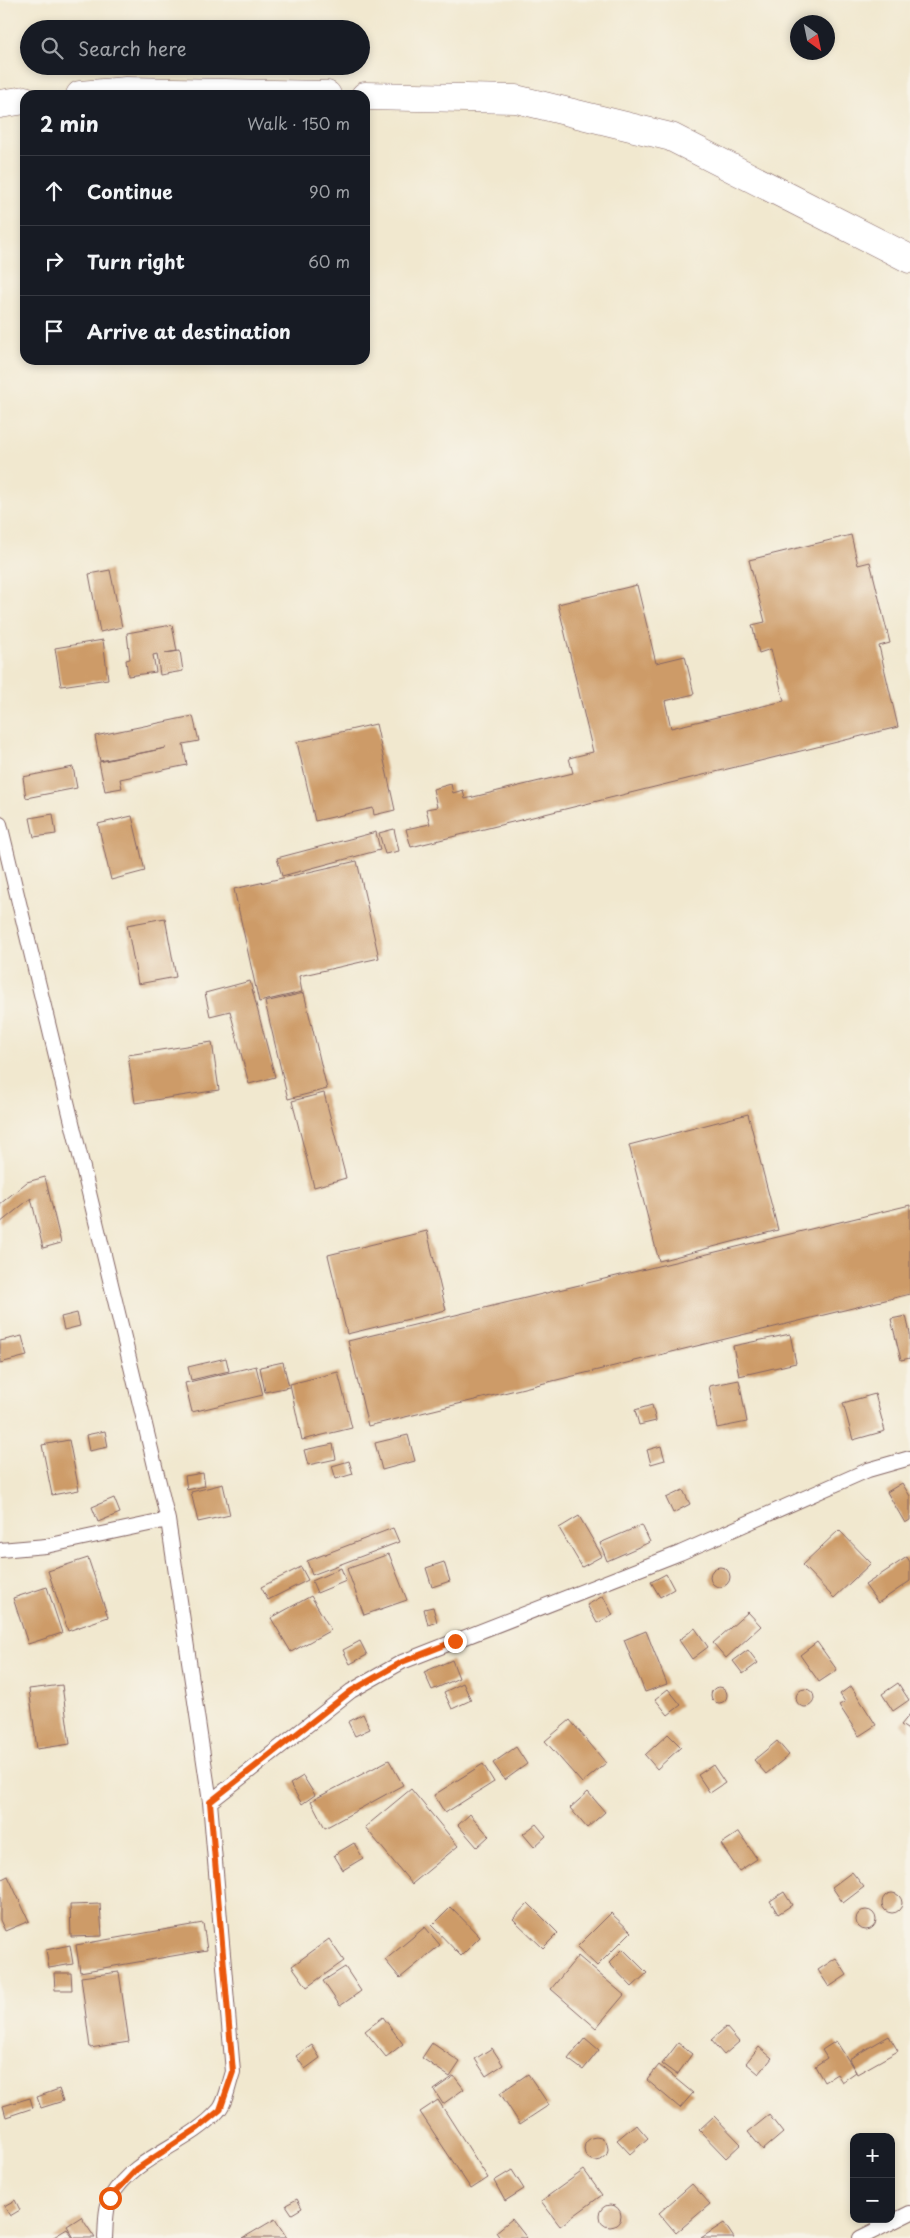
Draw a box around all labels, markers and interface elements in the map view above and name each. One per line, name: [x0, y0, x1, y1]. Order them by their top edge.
north arrow: [790, 15, 835, 60]
search box: [20, 20, 370, 75]
icon: search: [38, 34, 66, 62]
text: Search here: [78, 34, 187, 62]
text: 2 min: [40, 107, 99, 139]
text: Walk · 150 m: [247, 111, 350, 135]
icon: ahead: [40, 177, 68, 205]
text: Continue: [87, 177, 173, 205]
text: 90 m: [309, 179, 350, 203]
icon: right: [40, 247, 68, 275]
text: Turn right: [87, 247, 185, 275]
text: 60 m: [308, 249, 350, 273]
icon: arrive: [40, 317, 68, 345]
text: Arrive at destination: [87, 317, 291, 345]
route end: [444, 1630, 467, 1653]
map controls: [850, 2133, 895, 2223]
button: +: [850, 2133, 895, 2178]
button: −: [850, 2178, 895, 2223]
route start: [99, 2187, 122, 2210]

